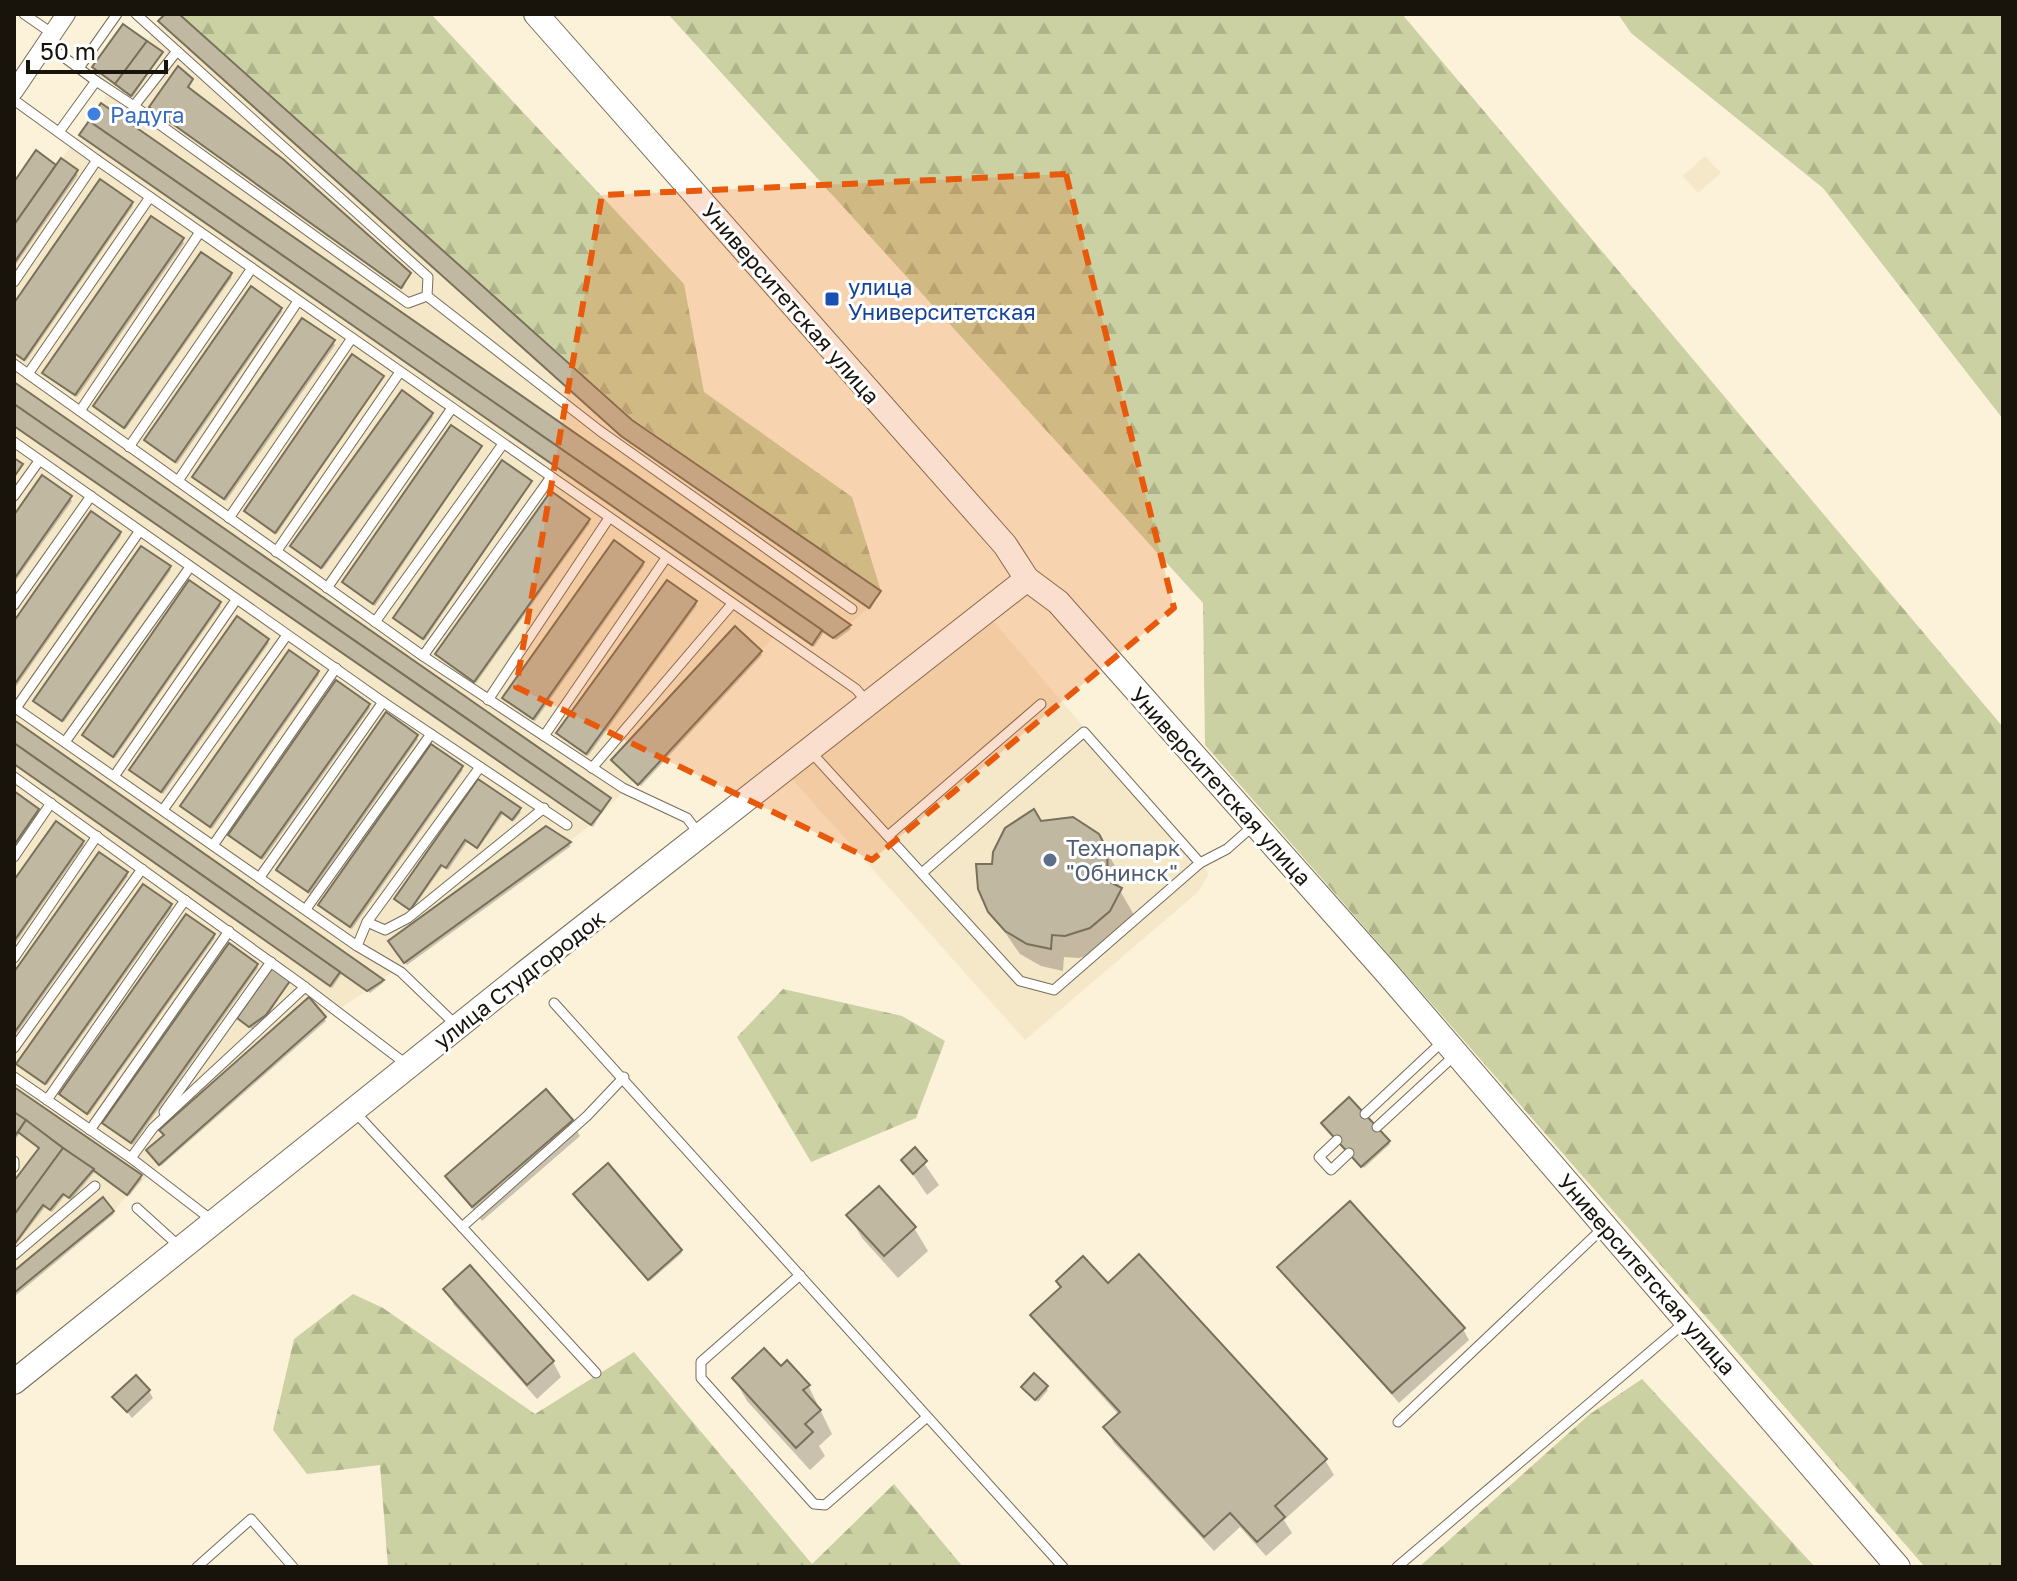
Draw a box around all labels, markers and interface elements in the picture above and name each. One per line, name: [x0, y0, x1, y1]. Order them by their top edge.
scale bar: [28, 24, 166, 74]
text: 50 m: [40, 36, 96, 65]
place label: Радуга: [110, 101, 184, 128]
marker: Радуга: [85, 105, 103, 123]
street label: Университетская улица: [696, 197, 886, 409]
place label: улица Университетская: [848, 273, 1036, 325]
marker: улица Университетская: [823, 290, 841, 308]
street label: Университетская улица: [1125, 681, 1317, 891]
place label: Технопарк "Обнинск": [1066, 834, 1181, 886]
marker: Технопарк "Обнинск": [1041, 851, 1059, 869]
street label: улица Студгородок: [428, 904, 610, 1054]
street label: Университетская улица: [1552, 1168, 1742, 1380]

